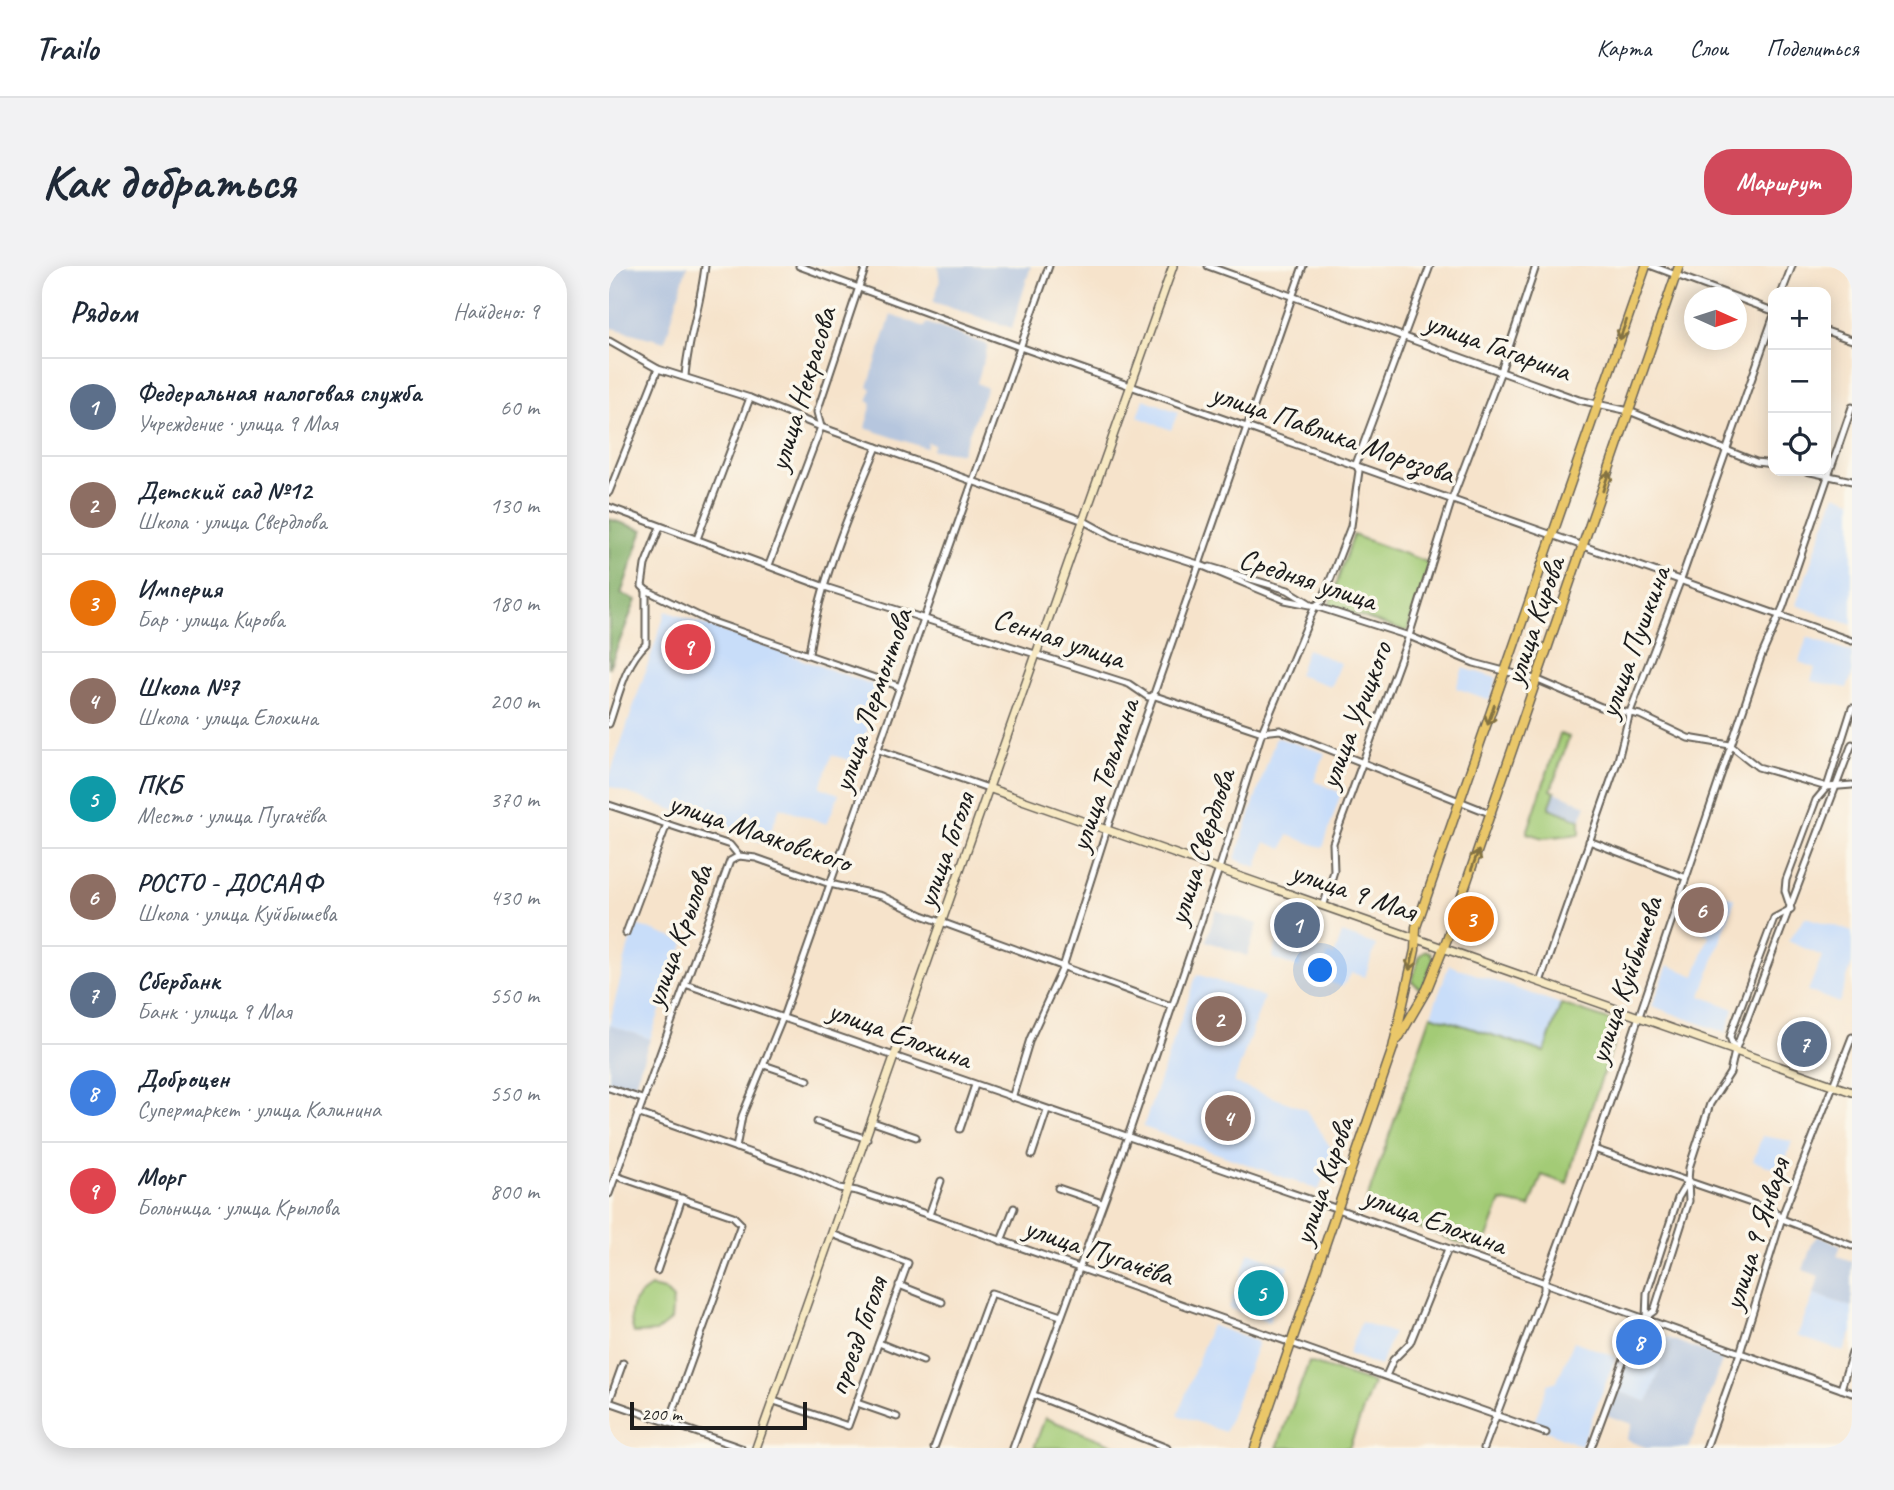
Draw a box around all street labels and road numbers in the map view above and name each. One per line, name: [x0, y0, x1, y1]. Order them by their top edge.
street label: улица Некрасова: [759, 301, 845, 477]
street label: улица Гагарина: [1418, 301, 1578, 390]
street label: улица Павлика Морозова: [1205, 373, 1461, 493]
street label: Средняя улица: [1235, 539, 1384, 620]
street label: улица Кирова: [1494, 550, 1574, 692]
street label: улица Пушкина: [1588, 559, 1680, 725]
street label: Сенная улица: [989, 599, 1132, 678]
street label: улица Лермонтова: [822, 602, 922, 799]
street label: улица Урицкого: [1309, 635, 1401, 796]
street label: улица Тельмана: [1060, 691, 1149, 858]
street label: улица Свердлова: [1157, 762, 1245, 931]
street label: улица Маяковского: [662, 782, 860, 882]
street label: улица Гоголя: [906, 785, 984, 915]
street label: улица 9 Мая: [1285, 851, 1424, 931]
street label: улица Крылова: [634, 858, 722, 1014]
street label: улица Куйбышева: [1578, 890, 1672, 1070]
street label: улица Елохина: [821, 990, 979, 1078]
street label: улица Кирова: [1283, 1110, 1363, 1252]
street label: улица 9 Января: [1713, 1151, 1799, 1316]
street label: улица Елохина: [1356, 1176, 1514, 1264]
street label: улица Пугачёва: [1018, 1207, 1180, 1295]
street label: проезд Гоголя: [818, 1269, 897, 1400]

